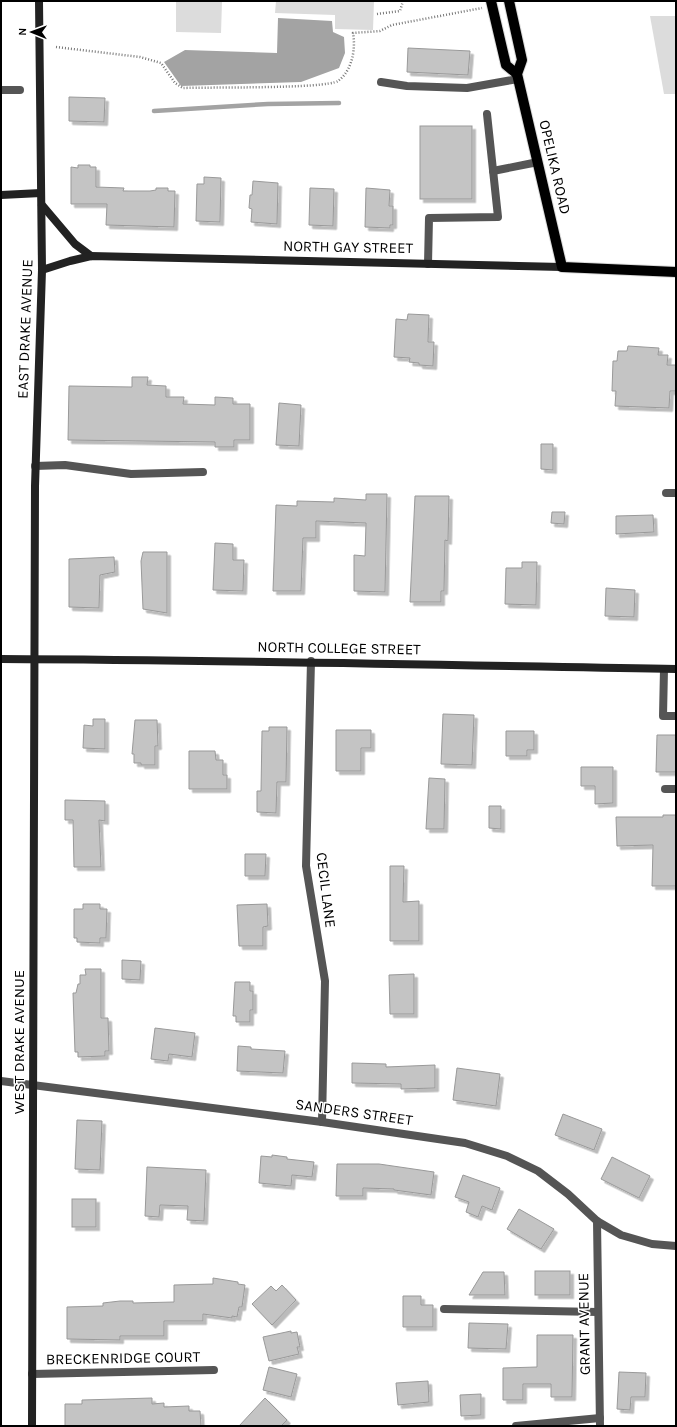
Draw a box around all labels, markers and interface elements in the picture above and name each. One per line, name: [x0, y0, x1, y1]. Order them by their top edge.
north arrow: [12, 12, 52, 52]
text: N: [16, 28, 29, 36]
street label: OPELIKA ROAD: [535, 118, 575, 216]
street label: NORTH GAY STREET: [283, 237, 414, 257]
street label: EAST DRAKE AVENUE: [14, 259, 36, 399]
street label: NORTH COLLEGE STREET: [257, 638, 421, 658]
street label: CECIL LANE: [312, 851, 340, 929]
street label: WEST DRAKE AVENUE: [10, 970, 28, 1114]
street label: SANDERS STREET: [294, 1095, 414, 1129]
street label: GRANT AVENUE: [574, 1273, 594, 1375]
street label: BRECKENRIDGE COURT: [46, 1348, 201, 1368]

